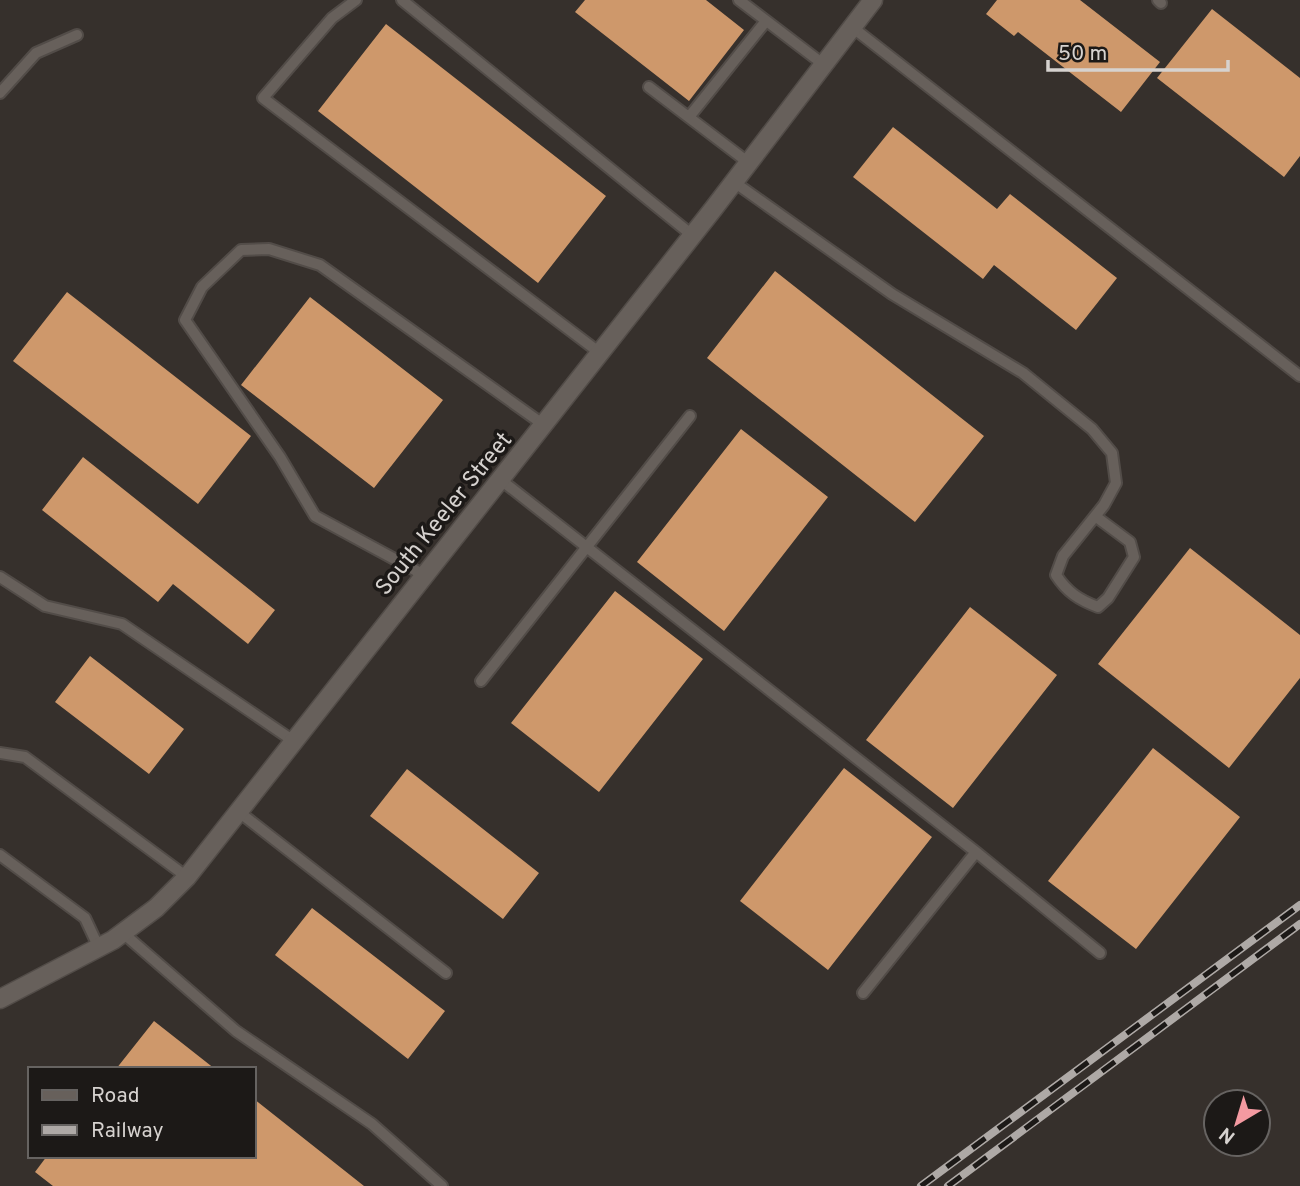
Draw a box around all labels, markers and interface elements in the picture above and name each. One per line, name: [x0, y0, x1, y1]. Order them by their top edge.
scale bar: [1048, 28, 1228, 72]
text: 50 m: [1058, 41, 1107, 68]
street label: South Keeler Street: [370, 427, 520, 602]
legend: [28, 1067, 256, 1158]
text: Road: [91, 1083, 140, 1110]
north arrow: [1202, 1088, 1272, 1158]
text: Railway: [91, 1118, 164, 1145]
text: N: [1215, 1121, 1241, 1148]

